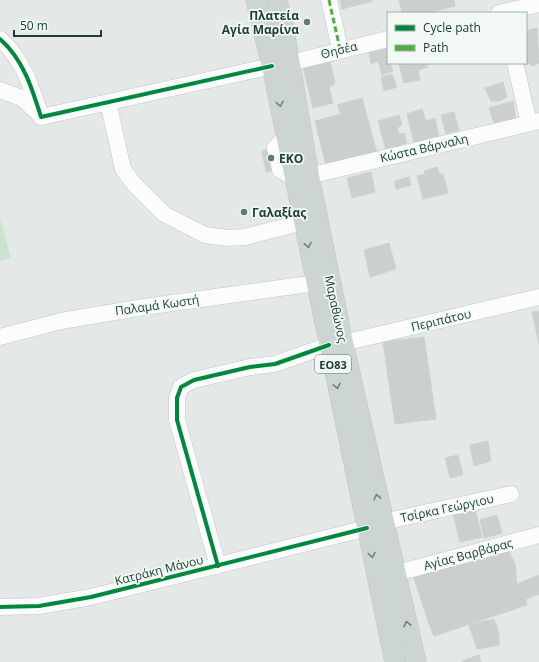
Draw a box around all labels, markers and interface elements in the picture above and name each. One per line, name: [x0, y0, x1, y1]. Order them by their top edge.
place label: Πλατεία Αγία Μαρίνα: [222, 7, 299, 38]
scale bar: [14, 12, 101, 38]
legend: [387, 12, 527, 64]
text: 50 m: [20, 17, 48, 34]
marker: Πλατεία Αγία Μαρίνα: [302, 17, 312, 27]
text: Cycle path: [423, 19, 481, 36]
street label: Θησέα: [319, 37, 360, 63]
text: Path: [423, 39, 449, 56]
one-way arrow: [275, 101, 283, 107]
street label: Κώστα Βάρναλη: [378, 130, 470, 166]
place label: EKO: [279, 150, 303, 167]
marker: EKO: [266, 153, 276, 163]
place label: Γαλαξίας: [252, 204, 306, 221]
marker: Γαλαξίας: [239, 207, 249, 217]
one-way arrow: [303, 242, 312, 249]
street label: Μαραθώνος: [321, 274, 351, 344]
street label: Παλαμά Κωστή: [114, 291, 200, 319]
street label: Περιπάτου: [409, 305, 473, 335]
road number: ΕΟ83: [315, 355, 351, 373]
one-way arrow: [333, 383, 341, 390]
street label: Τσίρκα Γεώργιου: [399, 490, 495, 526]
one-way arrow: [373, 494, 382, 501]
street label: Αγίας Βαρβάρας: [422, 534, 515, 574]
street label: Κατράκη Μάνου: [113, 551, 205, 589]
one-way arrow: [367, 552, 376, 558]
one-way arrow: [404, 621, 412, 627]

